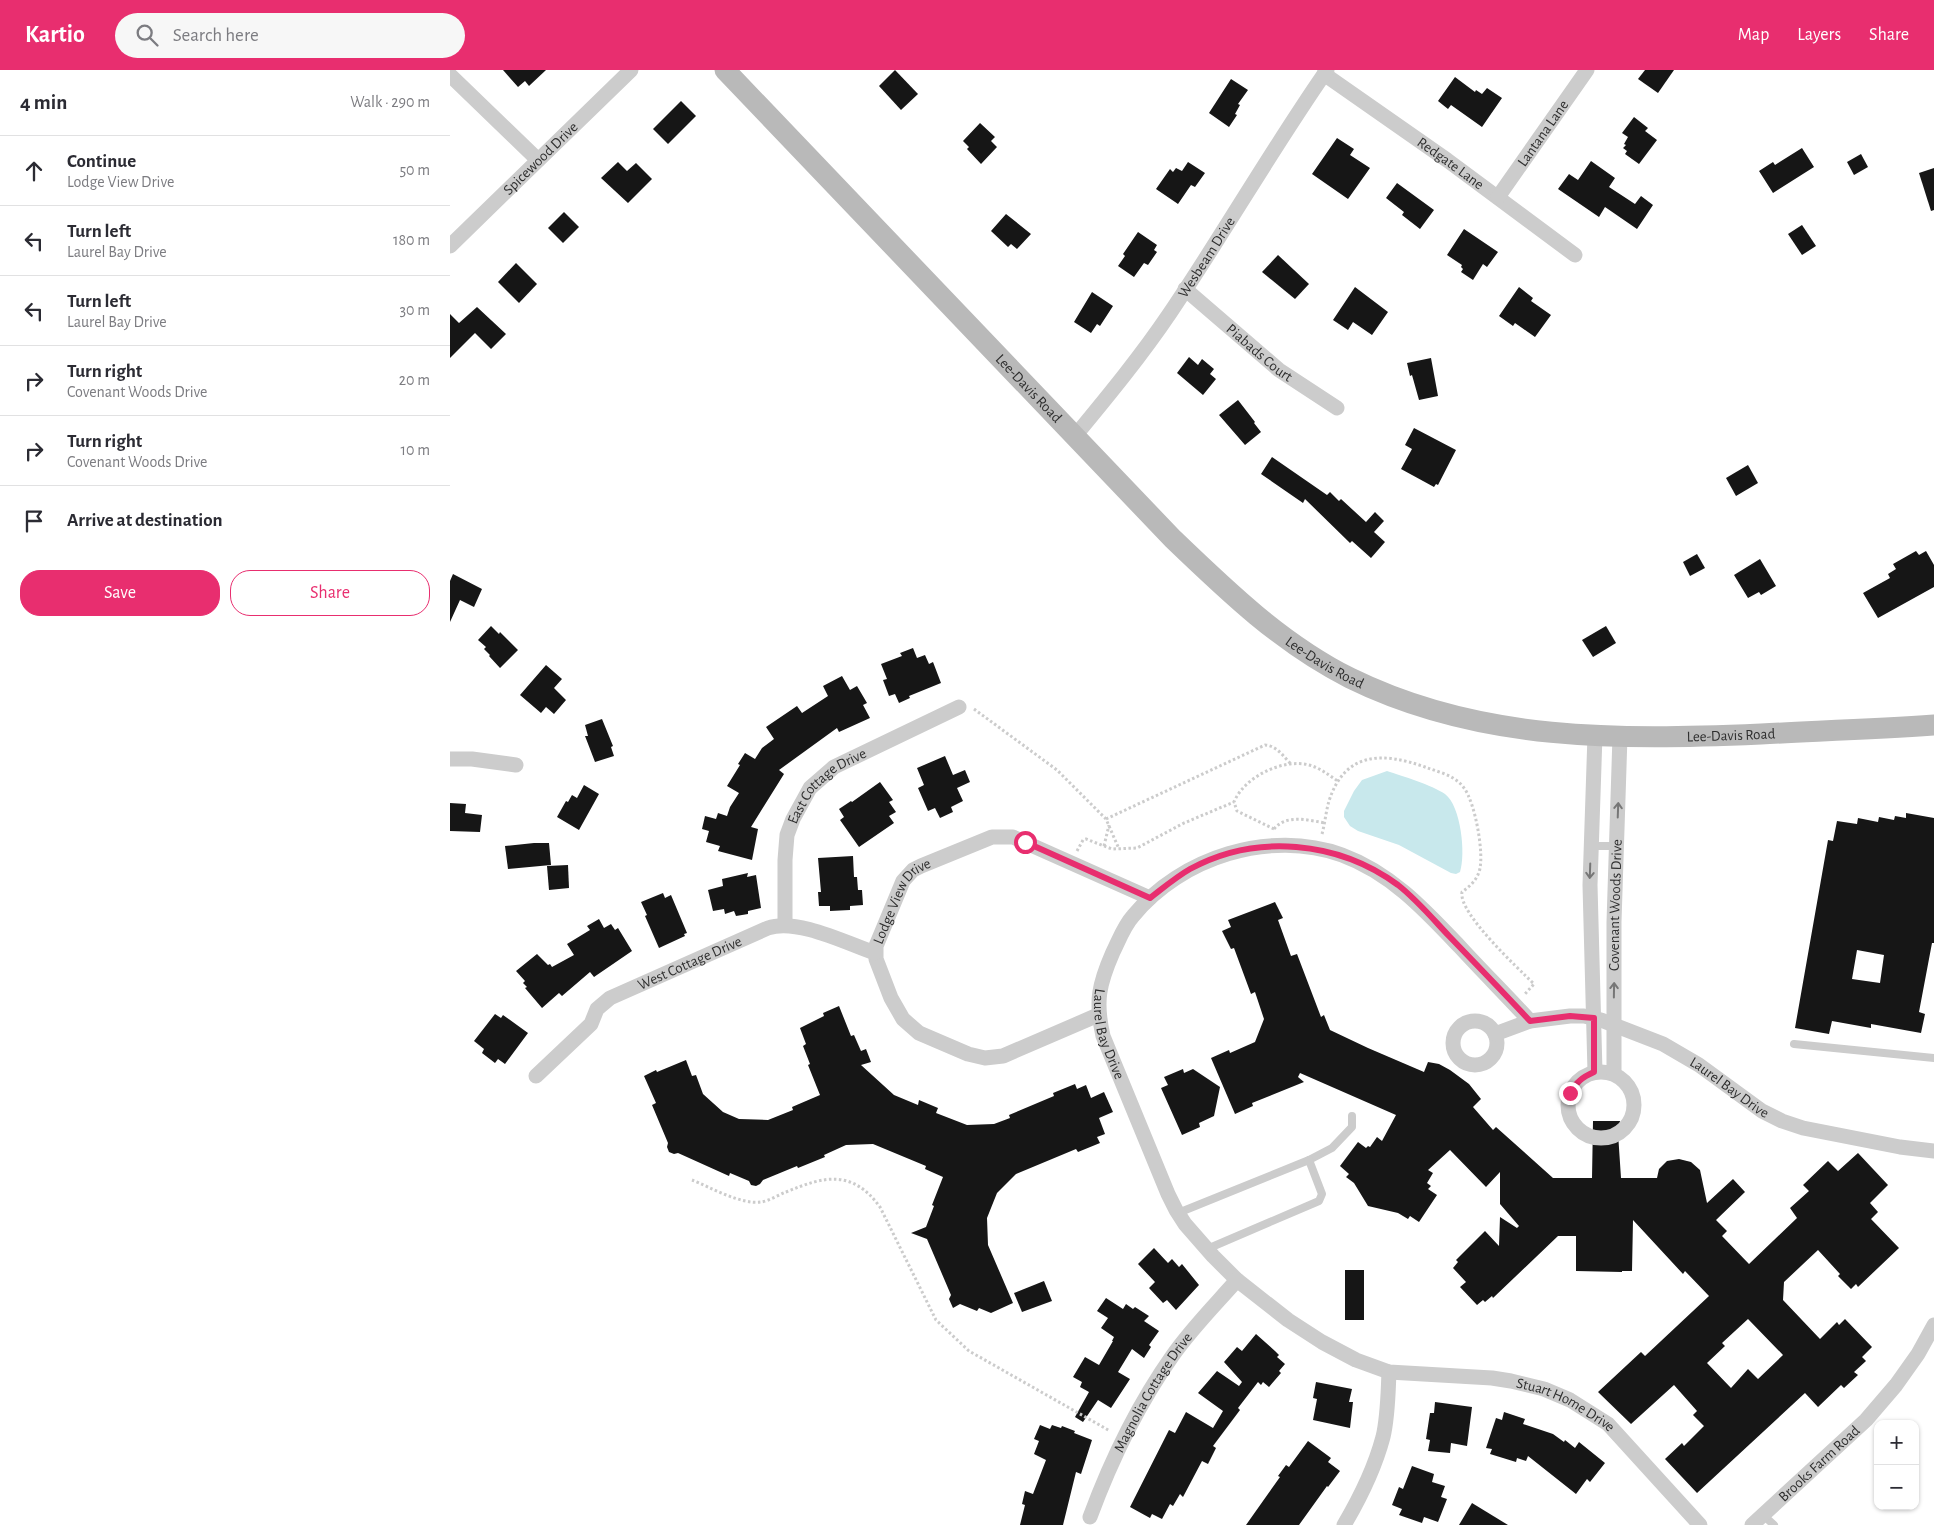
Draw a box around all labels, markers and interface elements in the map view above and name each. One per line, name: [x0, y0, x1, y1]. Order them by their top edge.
search box: [115, 13, 465, 58]
icon: search: [133, 21, 161, 49]
text: Kartio: [25, 23, 85, 47]
text: Search here: [173, 26, 259, 45]
text: Map: [1738, 26, 1769, 44]
text: Layers: [1797, 26, 1841, 44]
text: Share: [1869, 26, 1909, 44]
text: 4 min: [20, 92, 67, 113]
text: Walk · 290 m: [350, 94, 430, 110]
street label: Lantana Lane: [1514, 97, 1571, 169]
street label: Spicewood Drive: [500, 119, 580, 197]
street label: Redgate Lane: [1415, 134, 1487, 192]
text: Continue: [67, 152, 136, 171]
icon: ahead: [20, 157, 48, 185]
text: 50 m: [399, 162, 430, 178]
text: Lodge View Drive: [67, 174, 174, 190]
street label: Wesbeam Drive: [1175, 214, 1238, 300]
text: Turn left: [67, 222, 131, 241]
icon: left: [20, 227, 48, 255]
text: 180 m: [393, 232, 430, 248]
text: Laurel Bay Drive: [67, 244, 167, 260]
text: Turn left: [67, 292, 131, 311]
icon: left: [20, 297, 48, 325]
text: 30 m: [400, 302, 430, 318]
text: Laurel Bay Drive: [67, 314, 167, 330]
street label: Piabads Court: [1224, 321, 1295, 384]
street label: Lee-Davis Road: [993, 351, 1065, 425]
text: Turn right: [67, 362, 142, 381]
icon: right: [20, 367, 48, 395]
text: 20 m: [399, 372, 430, 388]
text: Covenant Woods Drive: [67, 384, 207, 400]
text: Turn right: [67, 432, 142, 451]
icon: right: [20, 437, 48, 465]
text: 10 m: [401, 442, 430, 458]
text: Covenant Woods Drive: [67, 454, 207, 470]
icon: arrive: [20, 507, 48, 535]
text: Arrive at destination: [67, 511, 223, 530]
button: Save: [20, 570, 220, 616]
button: Share: [230, 570, 430, 616]
street label: Lee-Davis Road: [1283, 633, 1367, 691]
street label: Lee-Davis Road: [1687, 726, 1776, 744]
street label: East Cottage Drive: [784, 745, 869, 826]
one-way arrow: [1613, 803, 1622, 819]
route start: [1014, 831, 1037, 854]
street label: Covenant Woods Drive: [1607, 839, 1624, 971]
street label: Lodge View Drive: [870, 855, 933, 946]
one-way arrow: [1586, 863, 1595, 879]
street label: West Cottage Drive: [635, 933, 744, 992]
one-way arrow: [1609, 983, 1619, 999]
street label: Laurel Bay Drive: [1091, 988, 1127, 1081]
street label: Laurel Bay Drive: [1687, 1054, 1771, 1121]
route end: [1559, 1082, 1582, 1105]
street label: Magnolia Cottage Drive: [1111, 1329, 1195, 1455]
street label: Stuart Home Drive: [1515, 1375, 1618, 1434]
map controls: [1874, 1420, 1919, 1510]
button: +: [1874, 1420, 1919, 1465]
street label: Brooks Farm Road: [1775, 1422, 1863, 1504]
button: −: [1874, 1465, 1919, 1510]

